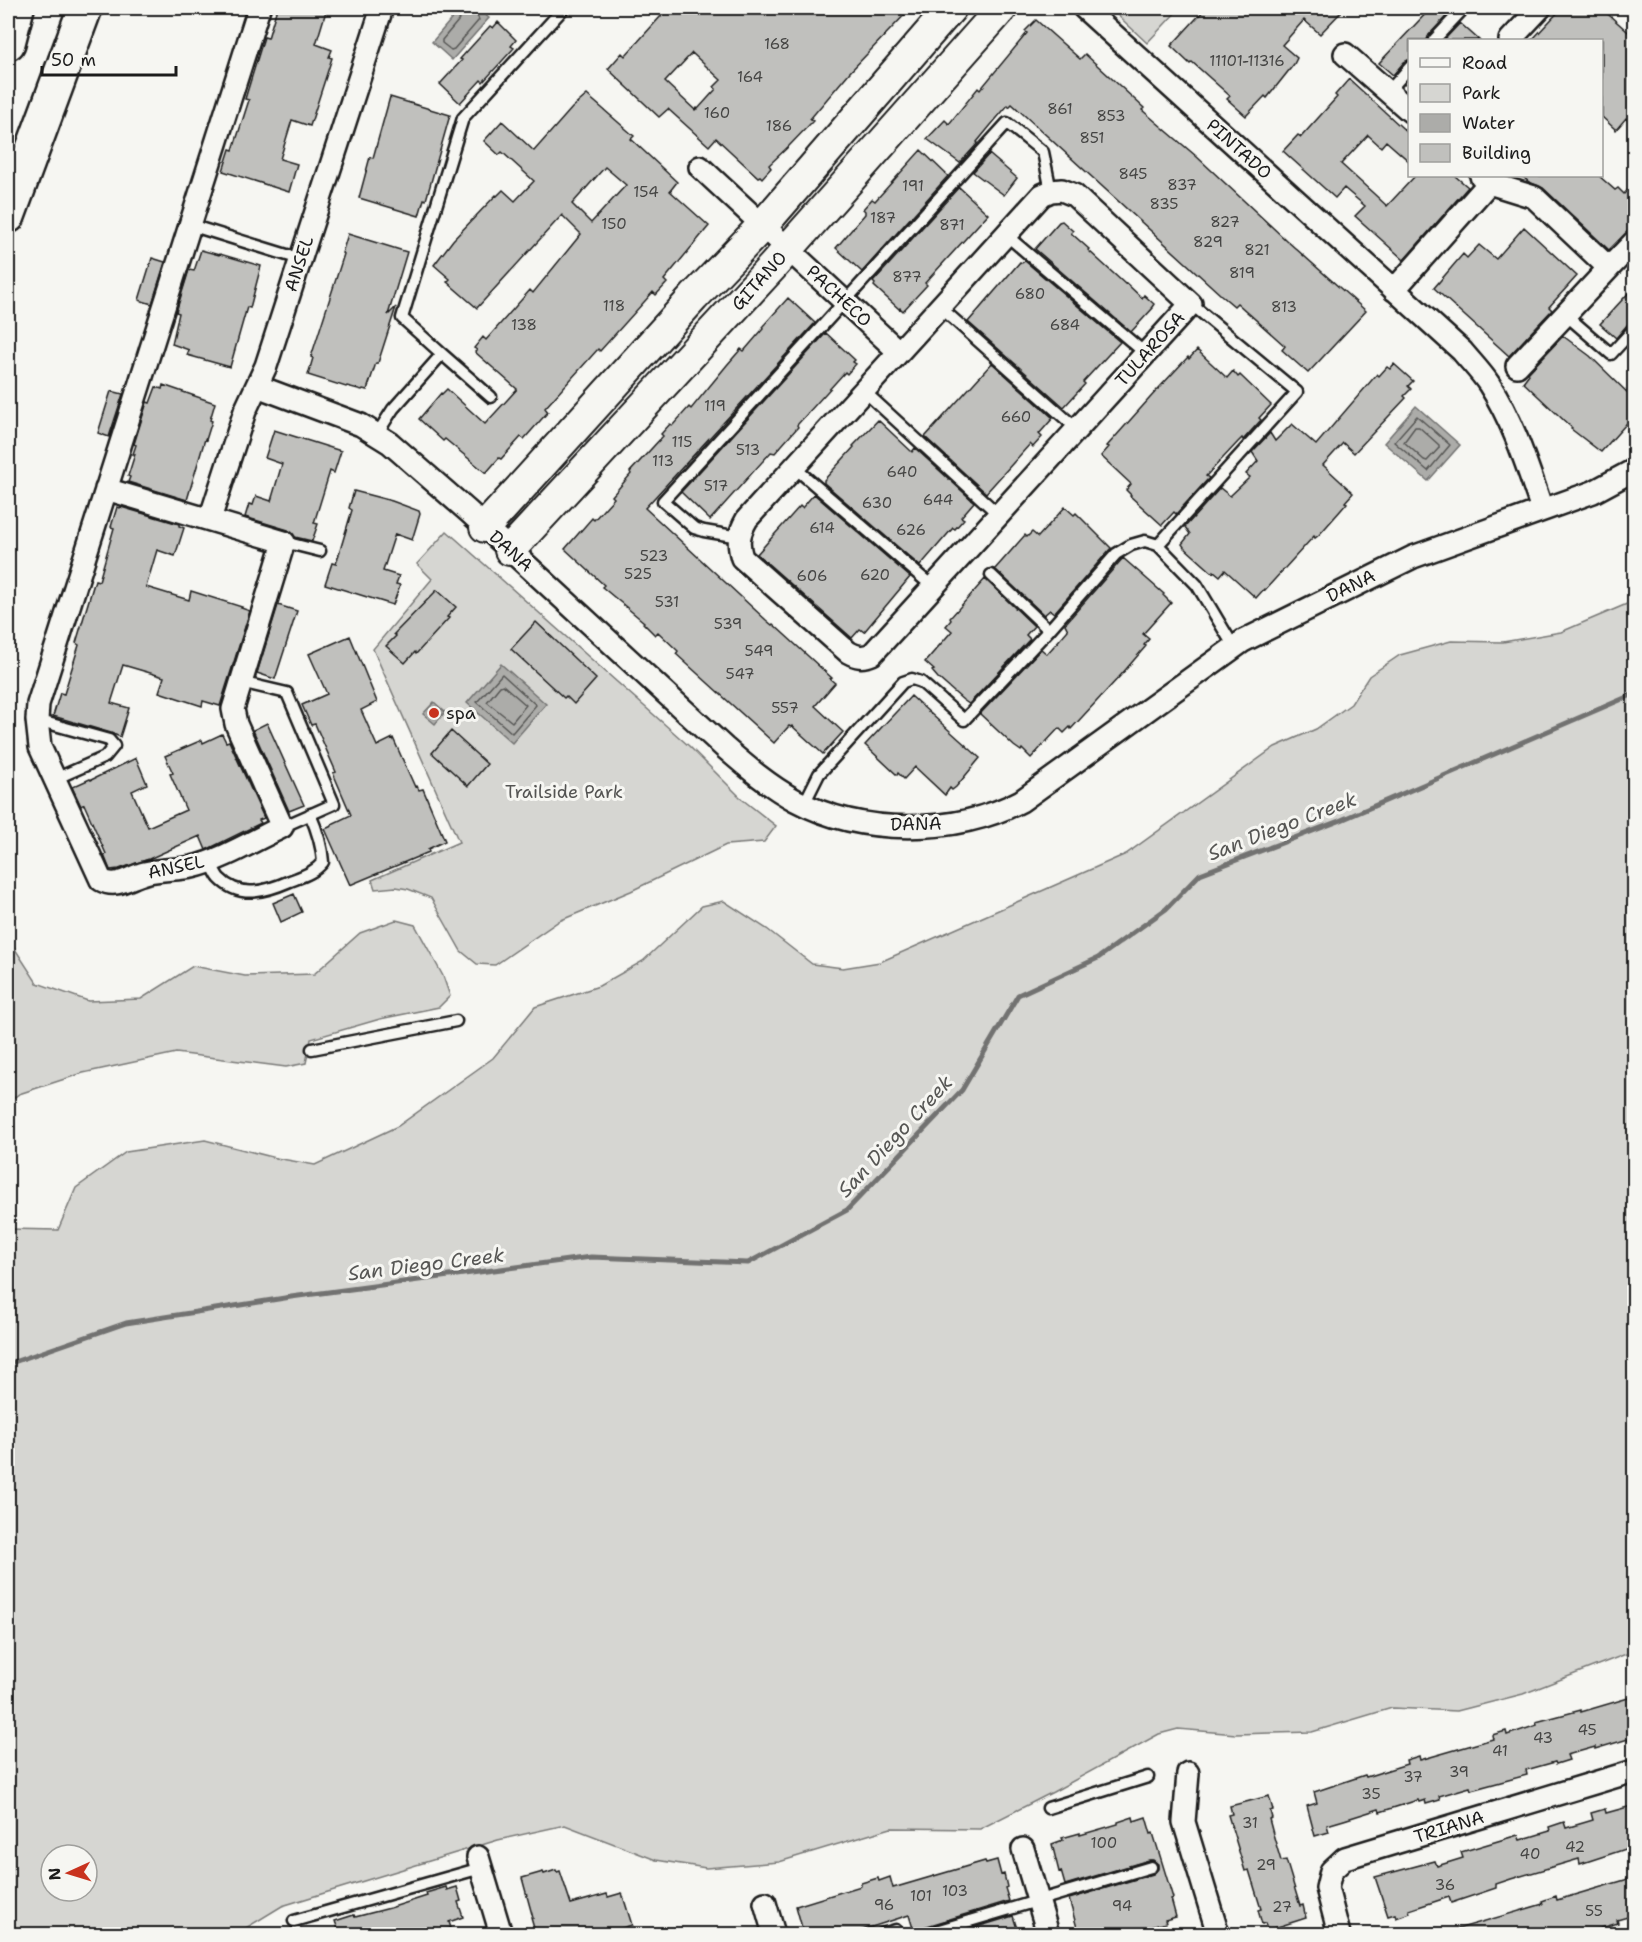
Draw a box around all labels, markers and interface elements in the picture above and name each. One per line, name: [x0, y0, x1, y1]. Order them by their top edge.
house number: 168: [764, 34, 790, 54]
scale bar: [42, 39, 176, 77]
legend: [1408, 39, 1603, 177]
text: 50 m: [51, 48, 96, 72]
house number: 11101-11316: [1209, 51, 1285, 71]
text: Road: [1462, 51, 1507, 75]
house number: 164: [737, 67, 763, 87]
text: Park: [1462, 81, 1501, 105]
house number: 861: [1047, 99, 1073, 119]
house number: 160: [704, 103, 730, 123]
house number: 853: [1096, 106, 1126, 126]
text: Water: [1462, 111, 1515, 135]
street label: PINTADO: [1201, 113, 1277, 185]
house number: 186: [766, 116, 792, 136]
house number: 851: [1080, 128, 1104, 148]
text: Building: [1462, 141, 1531, 165]
house number: 845: [1118, 164, 1148, 184]
house number: 837: [1167, 175, 1197, 195]
house number: 191: [902, 176, 924, 196]
house number: 154: [633, 182, 659, 202]
house number: 835: [1150, 194, 1178, 214]
house number: 187: [870, 208, 896, 228]
house number: 827: [1210, 212, 1240, 232]
house number: 150: [601, 214, 627, 234]
house number: 871: [939, 215, 965, 235]
house number: 829: [1193, 232, 1223, 252]
street label: ANSEL: [279, 233, 319, 295]
house number: 821: [1244, 240, 1270, 260]
street label: GITANO: [726, 246, 792, 316]
street label: PACHECO: [801, 260, 877, 332]
house number: 819: [1229, 263, 1255, 283]
house number: 877: [892, 267, 922, 287]
house number: 680: [1015, 284, 1045, 304]
house number: 118: [603, 296, 625, 316]
house number: 813: [1271, 297, 1297, 317]
street label: TULAROSA: [1110, 306, 1190, 392]
house number: 138: [511, 315, 537, 335]
house number: 684: [1050, 315, 1080, 335]
house number: 119: [704, 396, 726, 416]
house number: 660: [1001, 407, 1031, 427]
house number: 115: [672, 432, 692, 452]
house number: 513: [736, 440, 760, 460]
house number: 113: [652, 451, 674, 471]
house number: 640: [887, 462, 917, 482]
house number: 517: [704, 476, 728, 496]
house number: 644: [923, 490, 953, 510]
house number: 630: [862, 493, 892, 513]
house number: 614: [809, 518, 835, 538]
house number: 626: [896, 520, 926, 540]
street label: DANA: [484, 525, 538, 577]
house number: 523: [640, 546, 668, 566]
house number: 525: [624, 564, 652, 584]
street label: DANA: [1323, 564, 1379, 608]
house number: 620: [860, 565, 890, 585]
house number: 606: [797, 566, 827, 586]
house number: 531: [655, 592, 679, 612]
house number: 539: [714, 614, 742, 634]
house number: 549: [744, 641, 774, 661]
house number: 547: [726, 664, 754, 684]
house number: 557: [771, 698, 799, 718]
place label: spa: [446, 701, 476, 725]
marker: spa: [427, 706, 441, 720]
park label: Trailside Park: [505, 780, 623, 804]
water label: San Diego Creek: [1204, 785, 1361, 866]
street label: DANA: [890, 812, 942, 836]
street label: ANSEL: [145, 849, 207, 885]
water label: San Diego Creek: [832, 1069, 959, 1203]
water label: San Diego Creek: [346, 1241, 506, 1287]
house number: 45: [1577, 1720, 1597, 1740]
house number: 43: [1533, 1728, 1553, 1748]
house number: 41: [1492, 1741, 1508, 1761]
house number: 39: [1449, 1762, 1469, 1782]
house number: 37: [1403, 1767, 1423, 1787]
house number: 35: [1361, 1784, 1381, 1804]
street label: TRIANA: [1411, 1805, 1487, 1849]
house number: 31: [1242, 1813, 1258, 1833]
house number: 100: [1091, 1833, 1117, 1853]
house number: 42: [1565, 1837, 1585, 1857]
north arrow: [39, 1843, 99, 1903]
house number: 40: [1520, 1844, 1540, 1864]
house number: 29: [1256, 1855, 1276, 1875]
text: N: [44, 1867, 65, 1881]
house number: 36: [1435, 1875, 1455, 1895]
house number: 103: [942, 1881, 968, 1901]
house number: 101: [910, 1886, 932, 1906]
house number: 96: [874, 1895, 894, 1915]
house number: 94: [1112, 1896, 1132, 1916]
house number: 27: [1272, 1897, 1292, 1917]
house number: 55: [1585, 1901, 1603, 1921]

